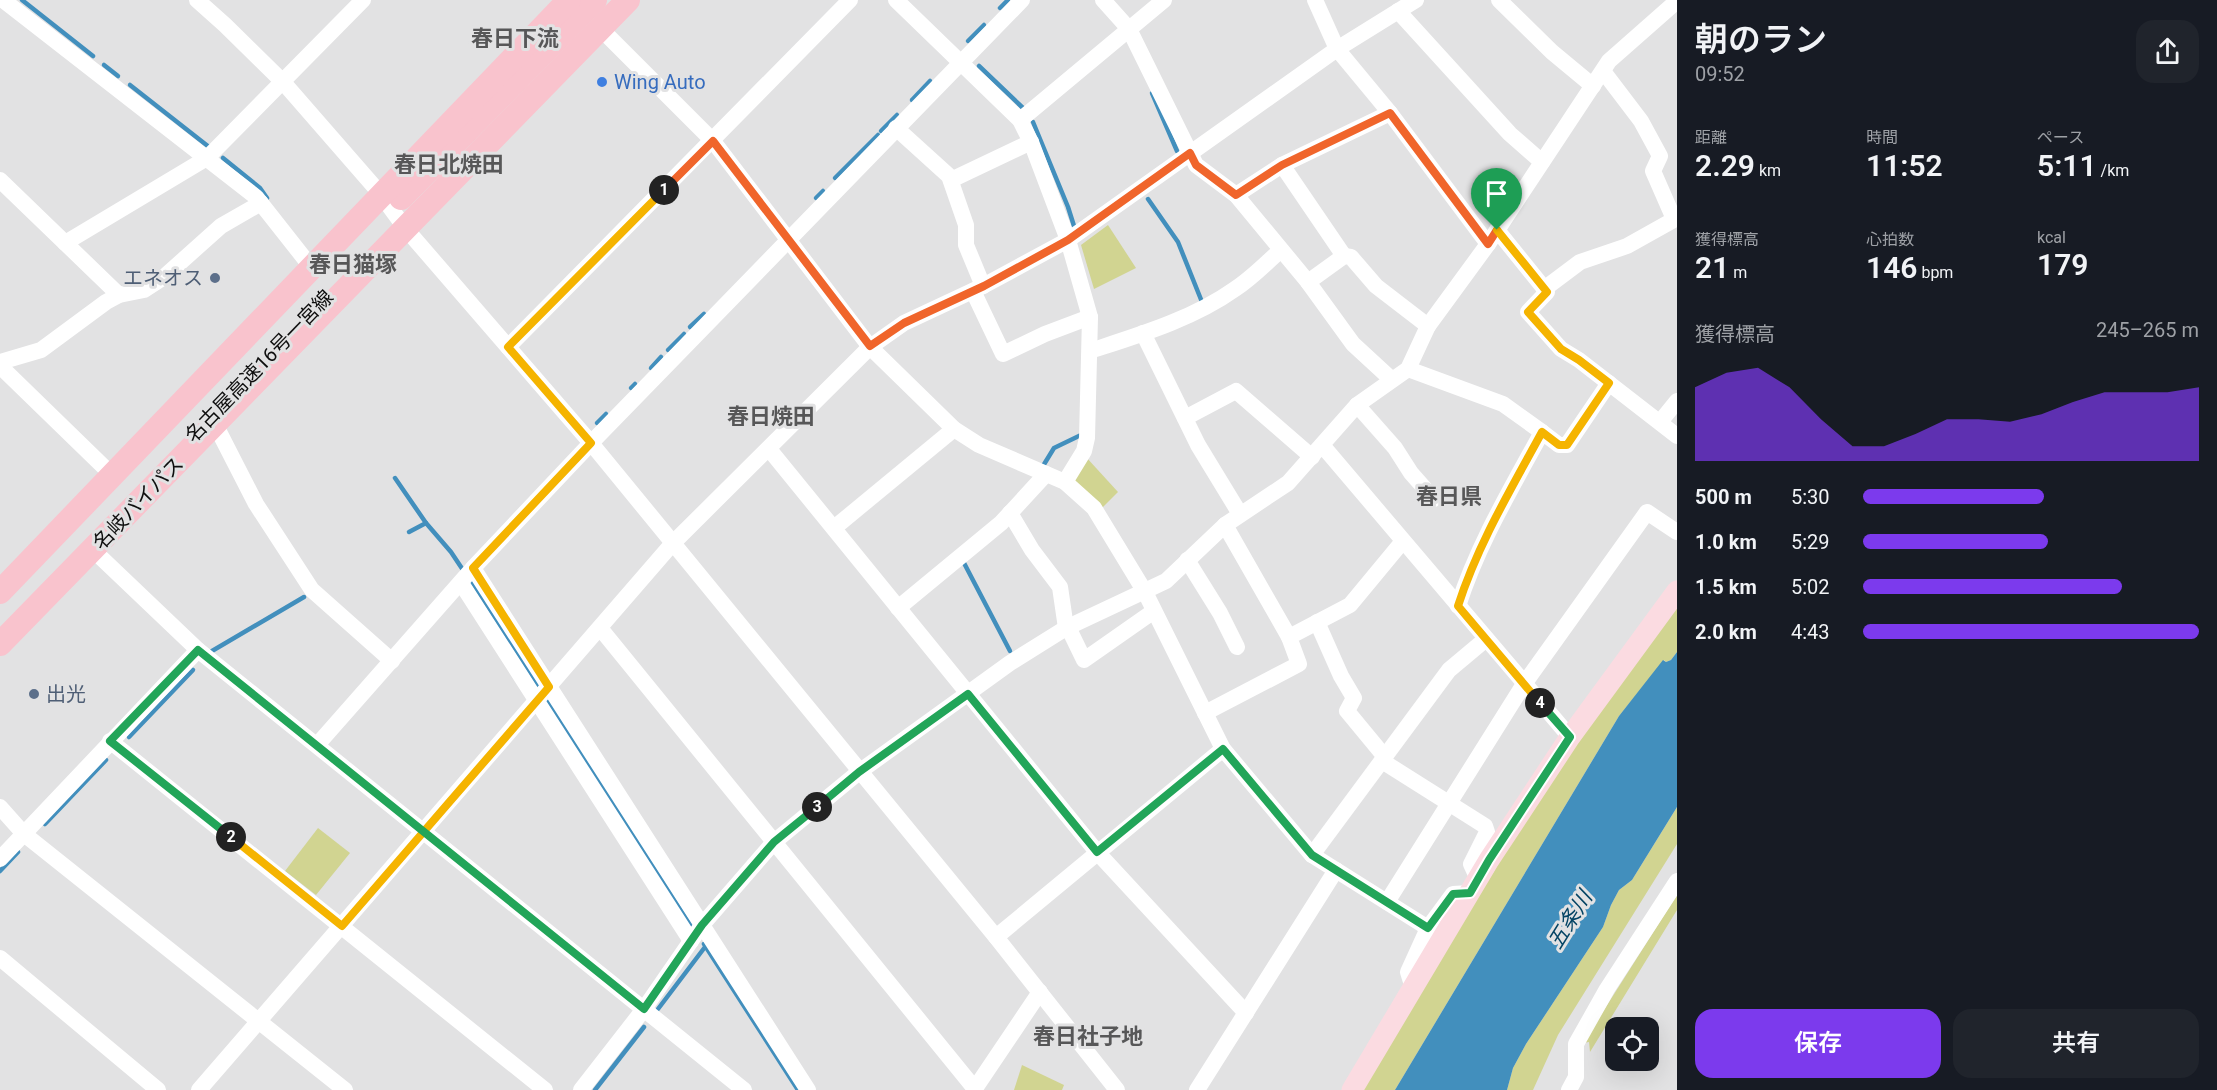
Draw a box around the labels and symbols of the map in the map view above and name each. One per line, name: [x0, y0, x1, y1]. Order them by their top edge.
district label: 春日下流: [471, 26, 559, 51]
place label: Wing Auto: [614, 70, 706, 94]
marker: Wing Auto: [595, 75, 609, 89]
district label: 春日北焼田: [394, 152, 504, 177]
pin: [1471, 168, 1522, 230]
pin: 1: [649, 175, 679, 205]
district label: 春日猫塚: [309, 252, 397, 277]
place label: エネオス: [123, 266, 203, 290]
marker: エネオス: [208, 271, 222, 285]
street label: 名古屋高速16号一宮線: [180, 285, 338, 447]
district label: 春日焼田: [727, 404, 815, 429]
street label: 名岐バイパス: [88, 452, 188, 554]
district label: 春日県: [1416, 484, 1482, 509]
place label: 出光: [46, 682, 86, 706]
marker: 出光: [27, 687, 41, 701]
pin: 4: [1525, 688, 1555, 718]
pin: 3: [802, 792, 832, 822]
pin: 2: [216, 822, 246, 852]
water label: 五条川: [1543, 885, 1598, 953]
district label: 春日社子地: [1033, 1024, 1143, 1049]

